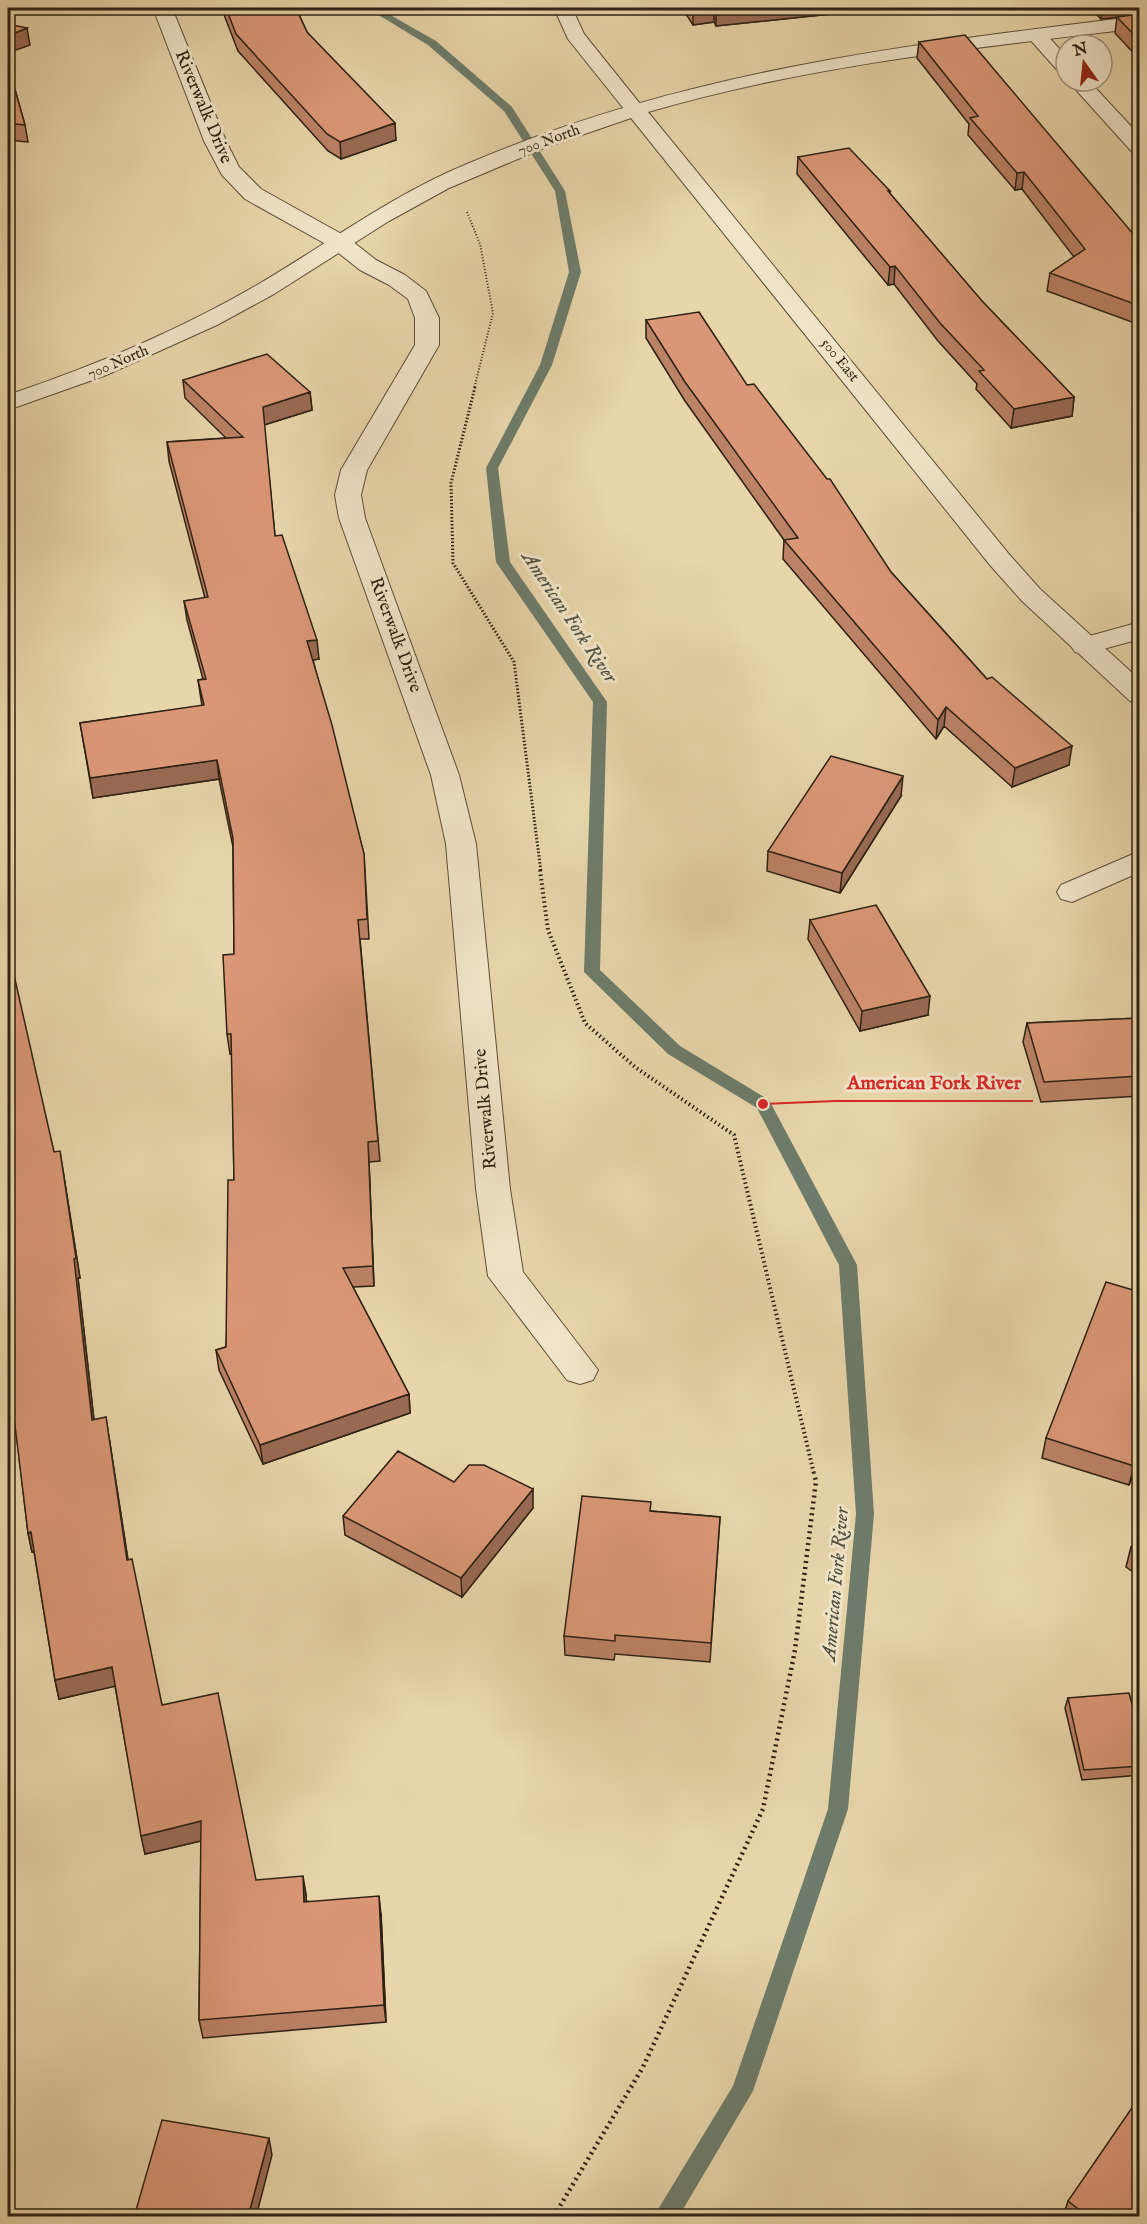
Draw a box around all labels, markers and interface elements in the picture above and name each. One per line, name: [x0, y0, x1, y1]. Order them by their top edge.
north arrow: [1054, 33, 1114, 93]
text: N: [1070, 39, 1090, 62]
street label: Riverwalk Drive: [169, 47, 237, 167]
street label: 700 North: [516, 120, 582, 160]
street label: 500 East: [817, 334, 863, 386]
street label: 700 North: [85, 341, 151, 383]
water label: American Fork River: [514, 545, 623, 689]
street label: Riverwalk Drive: [363, 574, 427, 696]
street label: Riverwalk Drive: [469, 1048, 503, 1170]
callout: American Fork River: [835, 1063, 1033, 1101]
text: American Fork River: [846, 1071, 1022, 1096]
water label: American Fork River: [817, 1505, 855, 1664]

